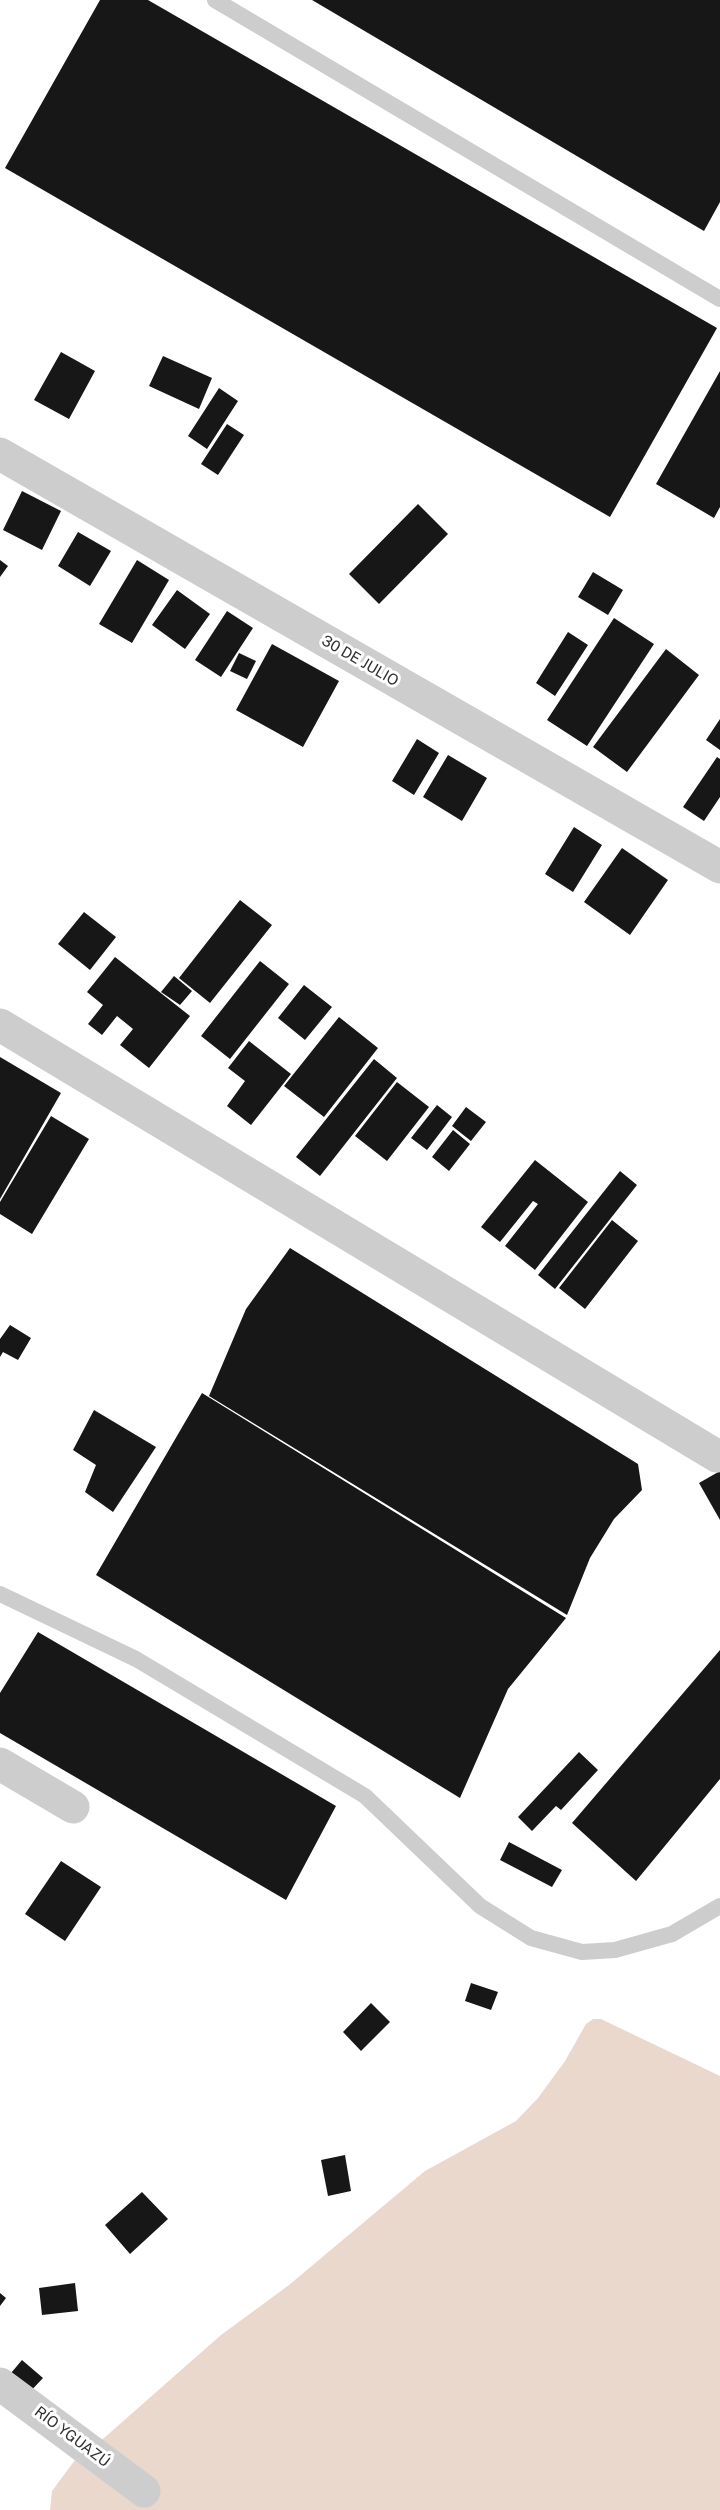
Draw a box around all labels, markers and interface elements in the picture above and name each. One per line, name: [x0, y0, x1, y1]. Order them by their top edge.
street label: 30 DE JULIO: [318, 632, 402, 690]
street label: RÍO YGUAZÚ: [31, 2403, 113, 2471]

